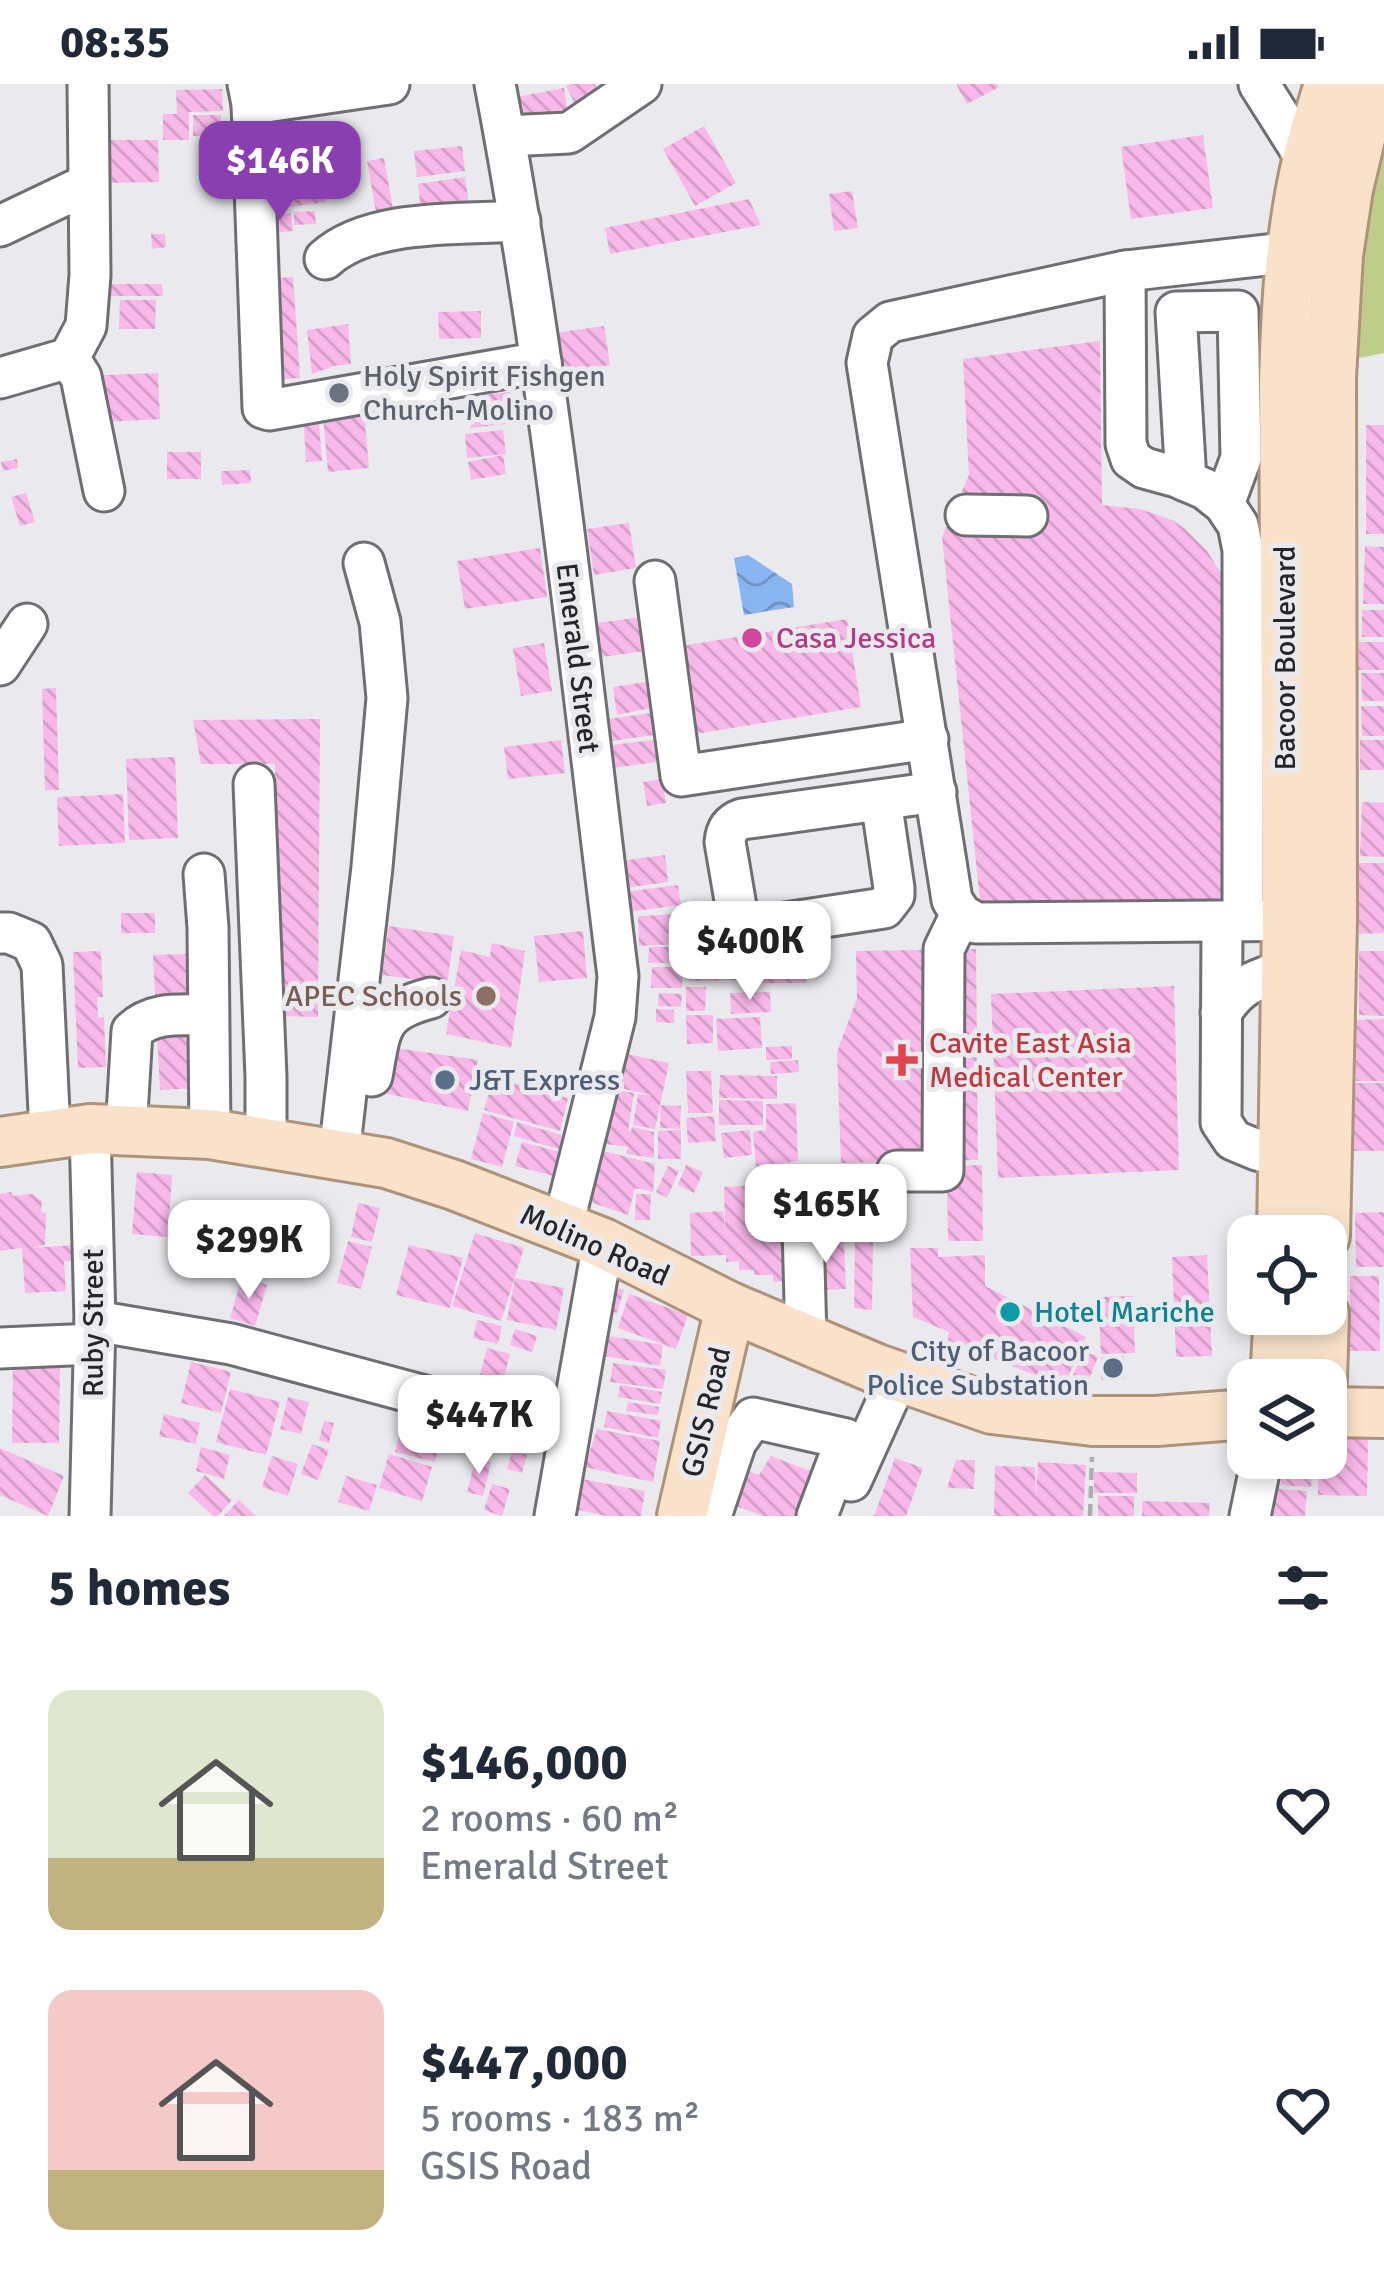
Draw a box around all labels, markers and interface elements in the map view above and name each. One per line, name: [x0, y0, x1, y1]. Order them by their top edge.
text: 08:35: [60, 15, 170, 70]
pin: $146K: [196, 121, 364, 223]
text: $146K: [226, 136, 334, 184]
place label: Holy Spirit Fishgen Church-Molino: [363, 358, 606, 429]
marker: Holy Spirit Fishgen Church-Molino: [326, 380, 352, 406]
street label: Bacoor Boulevard: [1267, 546, 1304, 770]
street label: Emerald Street: [547, 561, 608, 755]
place label: Casa Jessica: [776, 620, 936, 657]
marker: Casa Jessica: [739, 625, 765, 651]
pin: $400K: [666, 901, 834, 1003]
text: $400K: [696, 916, 804, 964]
place label: APEC Schools: [285, 978, 462, 1015]
marker: APEC Schools: [473, 983, 499, 1009]
place label: Cavite East Asia Medical Center: [929, 1025, 1132, 1096]
marker: Cavite East Asia Medical Center: [886, 1044, 918, 1076]
place label: J&T Express: [469, 1062, 620, 1099]
marker: J&T Express: [432, 1067, 458, 1093]
pin: $165K: [742, 1164, 910, 1266]
text: $165K: [772, 1179, 880, 1227]
street label: Molino Road: [514, 1196, 675, 1295]
pin: $299K: [165, 1200, 333, 1302]
text: $299K: [195, 1215, 303, 1263]
map controls: [1227, 1215, 1347, 1479]
button: locate: [1227, 1215, 1347, 1335]
street label: Ruby Street: [75, 1249, 112, 1397]
place label: Hotel Mariche: [1034, 1294, 1215, 1331]
marker: Hotel Mariche: [997, 1299, 1023, 1325]
place label: City of Bacoor Police Substation: [867, 1333, 1089, 1404]
street label: GSIS Road: [674, 1344, 739, 1481]
marker: City of Bacoor Police Substation: [1100, 1355, 1126, 1381]
button: layers: [1227, 1359, 1347, 1479]
pin: $447K: [395, 1375, 563, 1477]
text: $447K: [425, 1390, 533, 1438]
icon: filters: [1270, 1555, 1336, 1621]
text: 5 homes: [48, 1557, 230, 1620]
text: $146,000: [420, 1731, 628, 1794]
icon: home: [144, 1738, 288, 1882]
icon: heart: [1270, 1777, 1336, 1843]
text: 2 rooms · 60 m²: [420, 1794, 679, 1842]
text: Emerald Street: [420, 1842, 669, 1890]
text: $447,000: [420, 2031, 628, 2094]
icon: home: [144, 2038, 288, 2182]
icon: heart: [1270, 2077, 1336, 2143]
text: 5 rooms · 183 m²: [420, 2094, 700, 2142]
text: GSIS Road: [420, 2142, 592, 2190]

